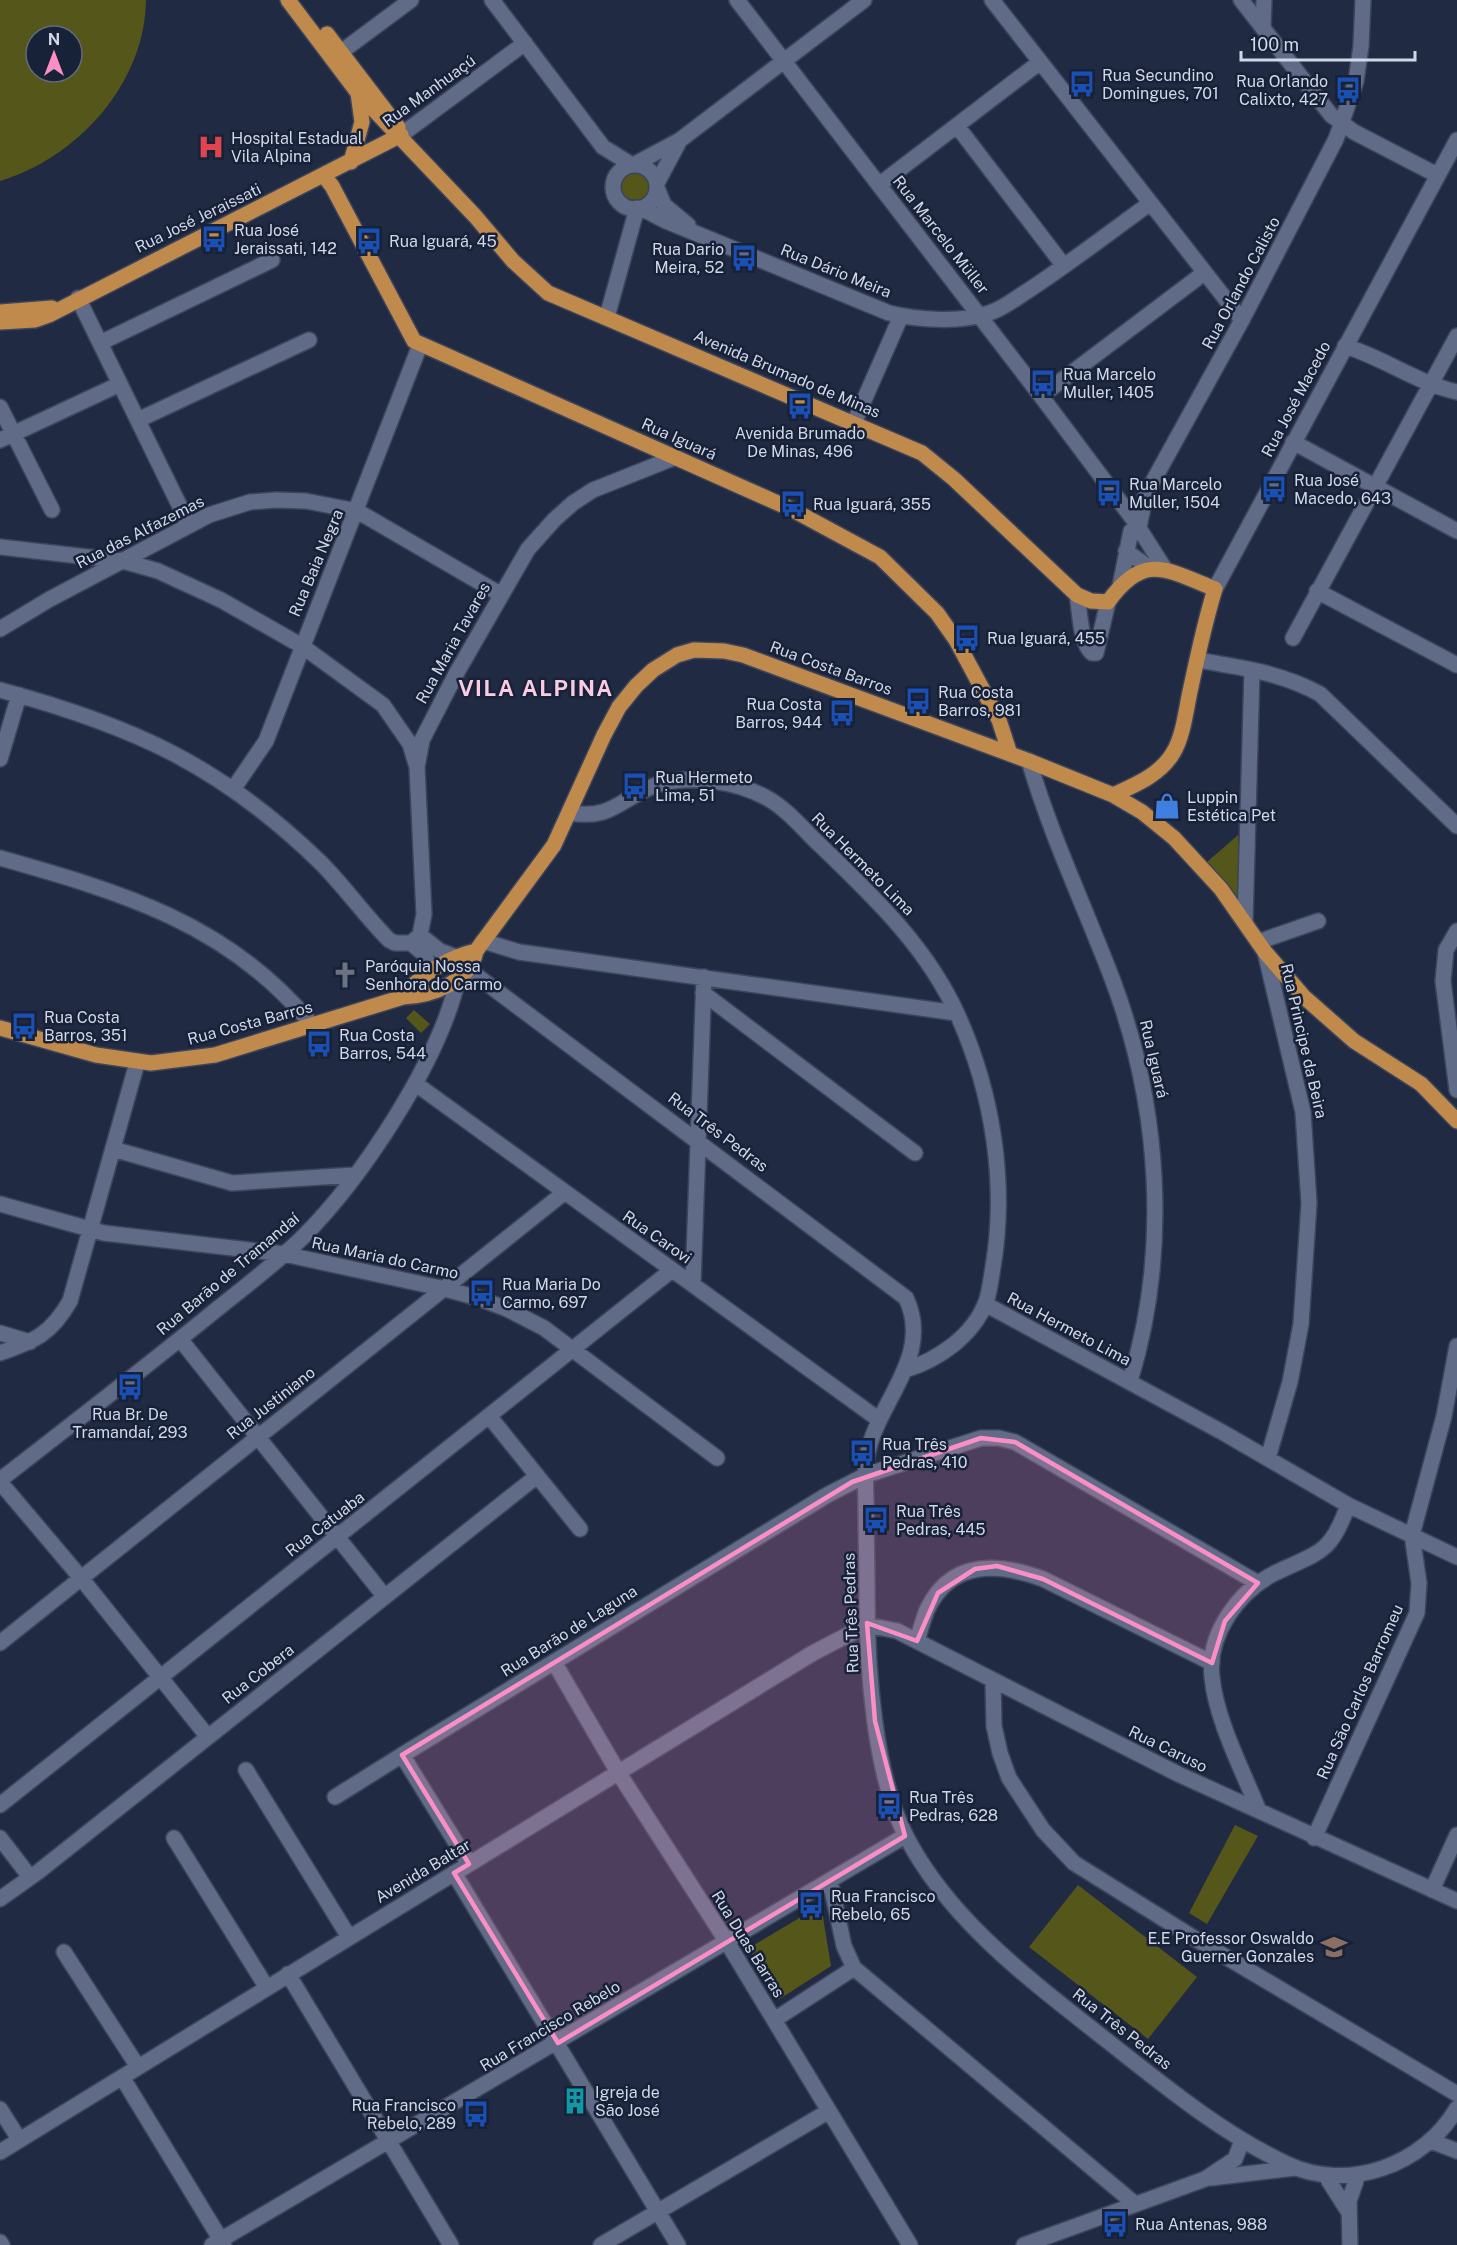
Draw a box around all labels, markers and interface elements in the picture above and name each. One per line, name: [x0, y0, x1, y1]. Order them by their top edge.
north arrow: [24, 24, 84, 84]
scale bar: [1241, 24, 1415, 62]
text: N: [48, 30, 60, 49]
text: 100 m: [1250, 34, 1299, 55]
street label: Rua Manhuaçú: [379, 51, 479, 131]
place label: Rua Secundino Domingues, 701: [1102, 66, 1219, 103]
bus stop icon: Rua Secundino Domingues, 701: [1067, 69, 1097, 99]
place label: Rua Orlando Calixto, 427: [1236, 72, 1328, 109]
bus stop icon: Rua Orlando Calixto, 427: [1333, 75, 1363, 105]
place label: Hospital Estadual Vila Alpina: [231, 129, 363, 166]
hospital icon: Hospital Estadual Vila Alpina: [196, 132, 226, 162]
street label: Rua Marcelo Müller: [889, 172, 993, 298]
street label: Rua José Jeraissati: [132, 179, 264, 257]
street label: Rua Orlando Calisto: [1198, 214, 1284, 352]
place label: Rua José Jeraissati, 142: [234, 221, 337, 258]
bus stop icon: Rua José Jeraissati, 142: [199, 224, 229, 254]
bus stop icon: Rua Iguará, 45: [354, 226, 384, 256]
place label: Rua Iguará, 45: [389, 232, 497, 251]
place label: Rua Dario Meira, 52: [652, 240, 724, 277]
street label: Rua Dário Meira: [778, 240, 894, 302]
bus stop icon: Rua Dario Meira, 52: [729, 243, 759, 273]
street label: Avenida Brumado de Minas: [691, 326, 883, 422]
street label: Rua José Macedo: [1258, 338, 1334, 460]
place label: Rua Marcelo Muller, 1405: [1063, 365, 1156, 402]
bus stop icon: Rua Marcelo Muller, 1405: [1028, 368, 1058, 398]
bus stop icon: Avenida Brumado De Minas, 496: [785, 391, 815, 421]
street label: Rua Iguará: [639, 414, 719, 464]
place label: Avenida Brumado De Minas, 496: [735, 424, 865, 461]
place label: Rua José Macedo, 643: [1294, 471, 1391, 508]
bus stop icon: Rua José Macedo, 643: [1259, 474, 1289, 504]
place label: Rua Marcelo Muller, 1504: [1129, 475, 1222, 512]
bus stop icon: Rua Marcelo Muller, 1504: [1094, 478, 1124, 508]
bus stop icon: Rua Iguará, 355: [778, 489, 808, 519]
street label: Rua das Alfazemas: [73, 491, 207, 573]
place label: Rua Iguará, 355: [813, 495, 931, 514]
street label: Rua Baia Negra: [285, 506, 347, 620]
street label: Rua Maria Tavares: [412, 579, 494, 707]
bus stop icon: Rua Iguará, 455: [952, 623, 982, 653]
place label: Rua Iguará, 455: [987, 629, 1105, 648]
street label: Rua Costa Barros: [767, 637, 895, 699]
district label: VILA ALPINA: [458, 675, 614, 701]
place label: Rua Costa Barros, 981: [938, 683, 1021, 720]
bus stop icon: Rua Costa Barros, 981: [903, 686, 933, 716]
place label: Rua Costa Barros, 944: [735, 695, 822, 732]
bus stop icon: Rua Costa Barros, 944: [827, 698, 857, 728]
place label: Rua Hermeto Lima, 51: [655, 768, 753, 805]
bus stop icon: Rua Hermeto Lima, 51: [620, 771, 650, 801]
place label: Luppin Estética Pet: [1187, 788, 1276, 825]
shop icon: Luppin Estética Pet: [1152, 791, 1182, 821]
street label: Rua Hermeto Lima: [808, 809, 918, 919]
place label: Paróquia Nossa Senhora do Carmo: [365, 957, 502, 994]
church icon: Paróquia Nossa Senhora do Carmo: [330, 960, 360, 990]
street label: Rua Principe da Beira: [1277, 962, 1331, 1120]
street label: Rua Costa Barros: [185, 997, 315, 1049]
place label: Rua Costa Barros, 351: [44, 1008, 128, 1045]
bus stop icon: Rua Costa Barros, 351: [9, 1011, 39, 1041]
street label: Rua Iguará: [1136, 1018, 1172, 1100]
place label: Rua Costa Barros, 544: [339, 1026, 426, 1063]
bus stop icon: Rua Costa Barros, 544: [304, 1029, 334, 1059]
street label: Rua Três Pedras: [664, 1088, 772, 1176]
street label: Rua Carovi: [619, 1206, 695, 1268]
street label: Rua Barão de Tramandaí: [153, 1208, 304, 1339]
street label: Rua Maria do Carmo: [310, 1233, 460, 1283]
place label: Rua Maria Do Carmo, 697: [502, 1275, 601, 1312]
bus stop icon: Rua Maria Do Carmo, 697: [467, 1278, 497, 1308]
street label: Rua Hermeto Lima: [1004, 1288, 1134, 1370]
street label: Rua Justiniano: [223, 1363, 319, 1443]
bus stop icon: Rua Br. De Tramandaí, 293: [115, 1372, 145, 1402]
place label: Rua Br. De Tramandaí, 293: [72, 1405, 188, 1442]
place label: Rua Três Pedras, 410: [882, 1435, 968, 1472]
bus stop icon: Rua Três Pedras, 410: [847, 1438, 877, 1468]
street label: Rua Catuaba: [282, 1487, 368, 1561]
place label: Rua Três Pedras, 445: [896, 1502, 985, 1539]
bus stop icon: Rua Três Pedras, 445: [861, 1505, 891, 1535]
street label: Rua Três Pedras: [839, 1553, 863, 1673]
street label: Rua Barão de Laguna: [497, 1581, 641, 1681]
street label: Rua São Carlos Barromeu: [1313, 1602, 1407, 1782]
street label: Rua Cobera: [218, 1640, 298, 1708]
street label: Rua Caruso: [1126, 1722, 1210, 1776]
place label: Rua Três Pedras, 628: [909, 1788, 998, 1825]
bus stop icon: Rua Três Pedras, 628: [874, 1791, 904, 1821]
street label: Avenida Baltar: [372, 1835, 474, 1907]
street label: Rua Duas Barras: [707, 1887, 789, 2001]
place label: Rua Francisco Rebelo, 65: [831, 1887, 936, 1924]
bus stop icon: Rua Francisco Rebelo, 65: [796, 1890, 826, 1920]
place label: E.E Professor Oswaldo Guerner Gonzales: [1147, 1929, 1314, 1966]
school or university icon: E.E Professor Oswaldo Guerner Gonzales: [1319, 1932, 1349, 1962]
street label: Rua Francisco Rebelo: [476, 1977, 624, 2075]
street label: Rua Três Pedras: [1069, 1984, 1175, 2074]
place label: Igreja de São José: [595, 2083, 660, 2120]
building icon: Igreja de São José: [560, 2086, 590, 2116]
place label: Rua Francisco Rebelo, 289: [351, 2096, 456, 2133]
bus stop icon: Rua Francisco Rebelo, 289: [461, 2099, 491, 2129]
bus stop icon: Rua Antenas, 988: [1100, 2209, 1130, 2239]
place label: Rua Antenas, 988: [1135, 2215, 1267, 2234]

